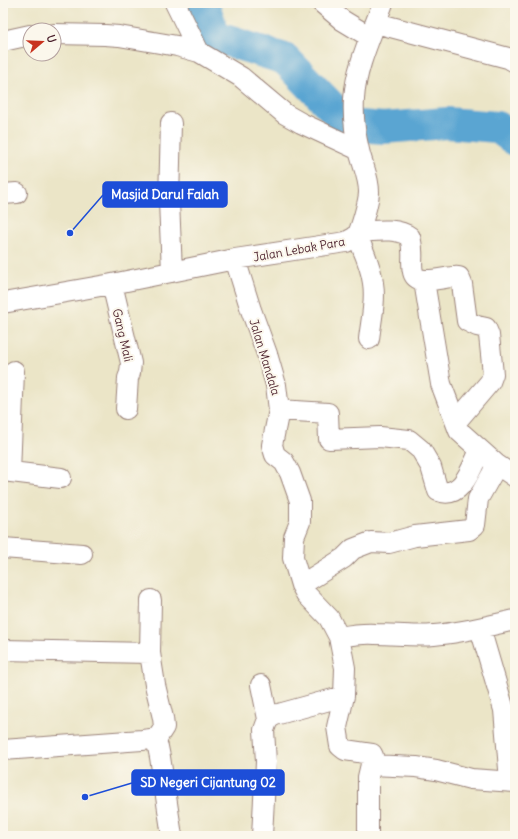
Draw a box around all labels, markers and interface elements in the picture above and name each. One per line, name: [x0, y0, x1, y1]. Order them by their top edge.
north arrow: [22, 22, 62, 62]
text: U: [44, 33, 59, 45]
callout: Masjid Darul Falah: [103, 182, 227, 207]
text: Masjid Darul Falah: [111, 186, 219, 203]
street label: Jalan Lebak Para: [252, 234, 346, 264]
street label: Gang Mali: [110, 307, 136, 363]
street label: Jalan Mandala: [246, 317, 284, 397]
callout: SD Negeri Cijantung 02: [132, 770, 284, 795]
text: SD Negeri Cijantung 02: [140, 774, 276, 791]

